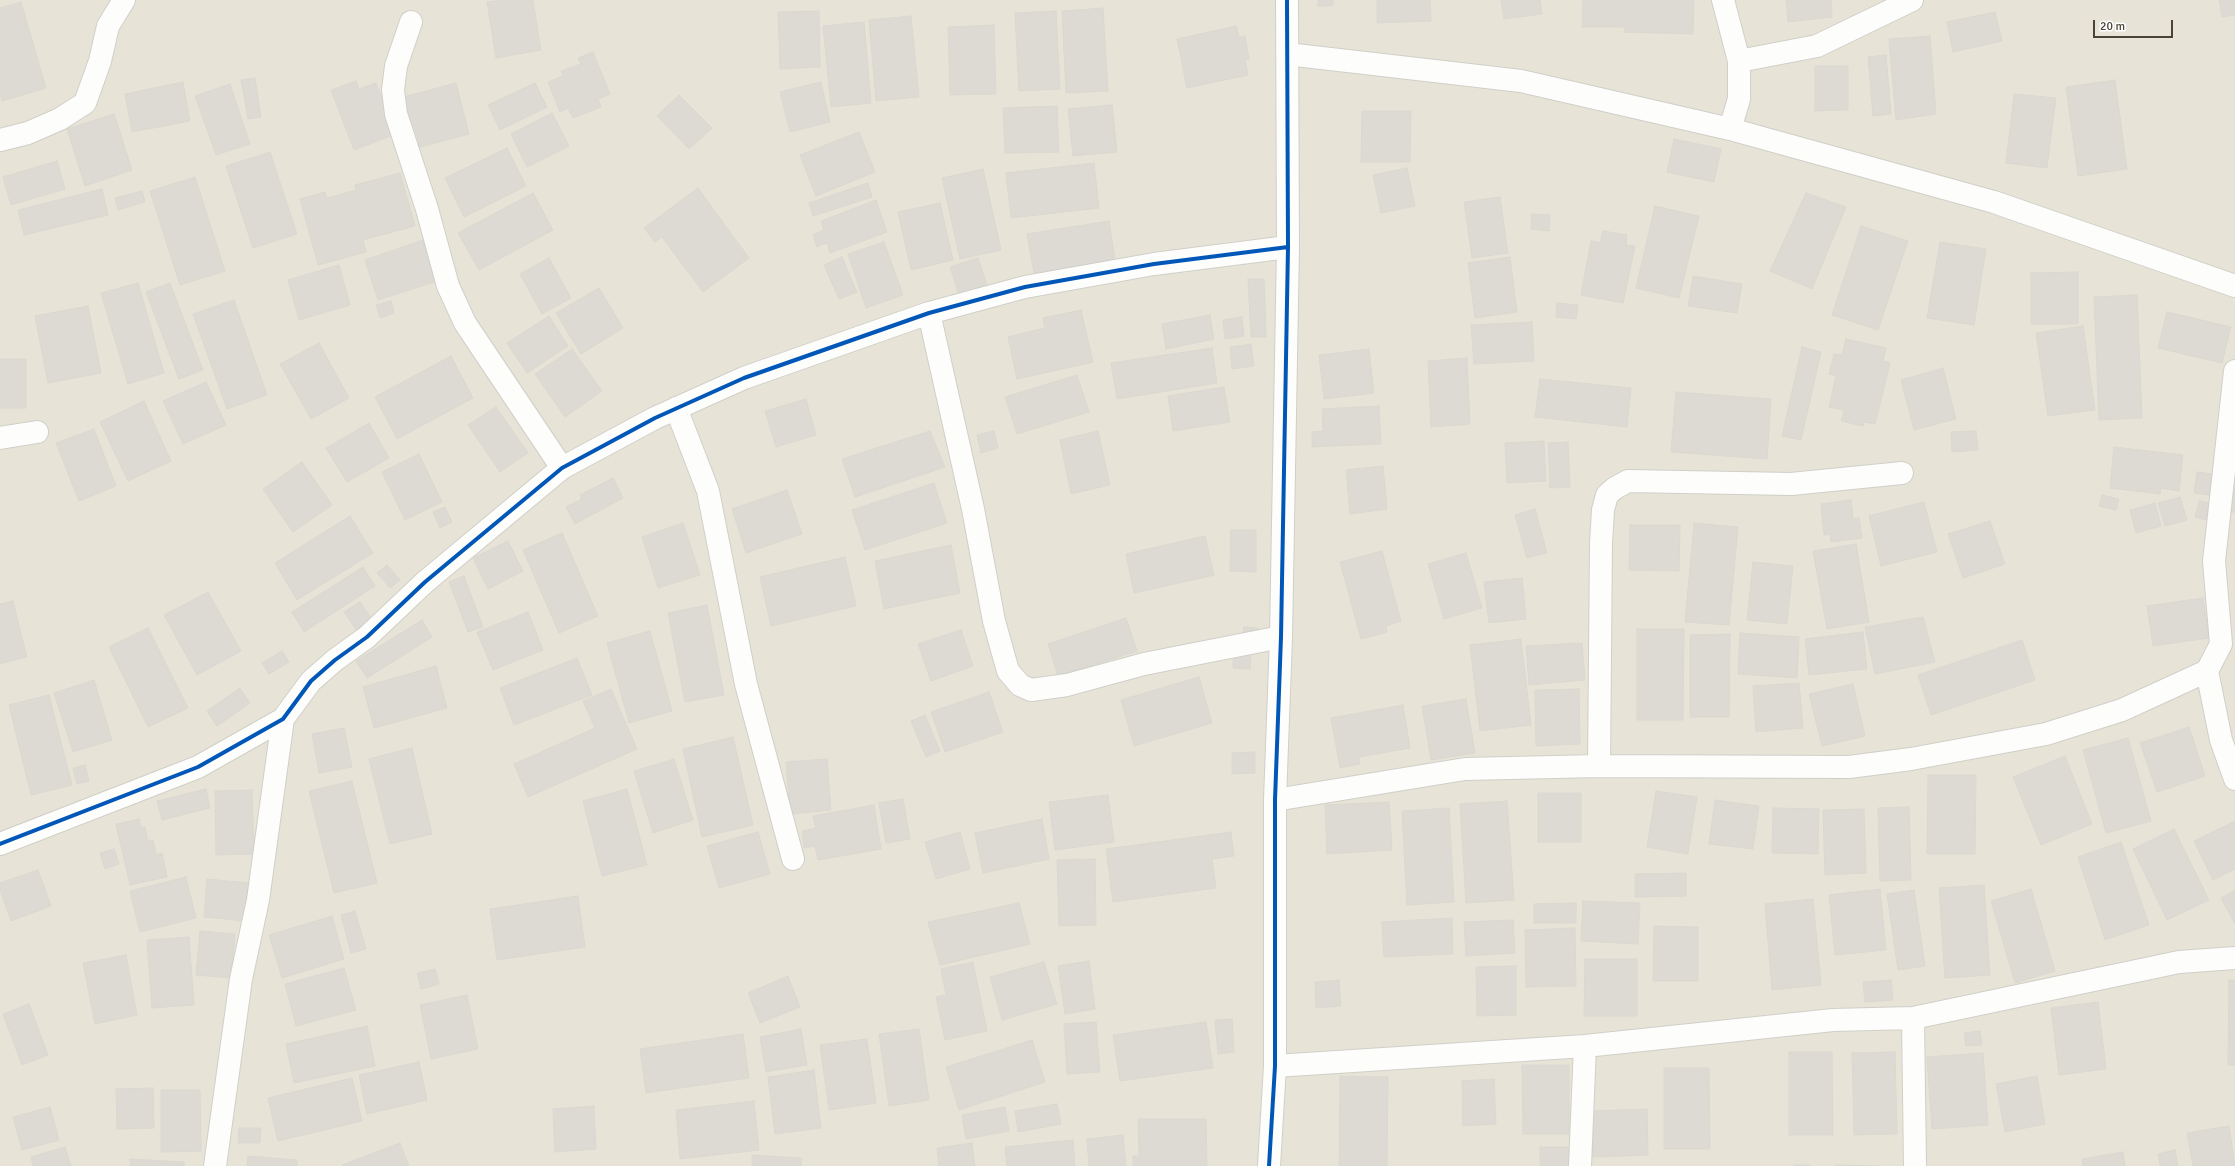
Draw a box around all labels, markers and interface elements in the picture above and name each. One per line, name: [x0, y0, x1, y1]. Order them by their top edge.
scale bar: [2095, 12, 2175, 38]
text: 20 m: [2100, 19, 2125, 34]

